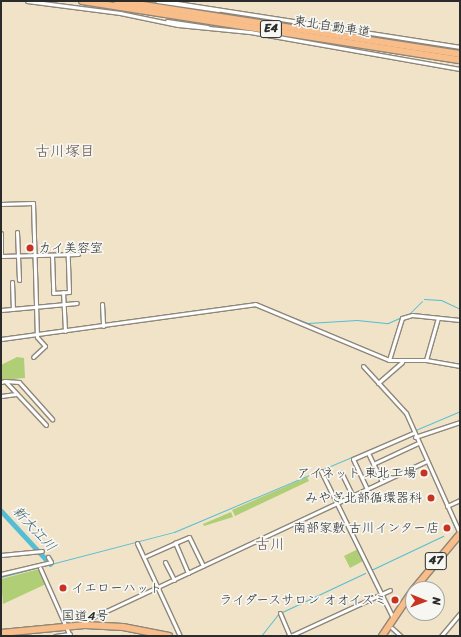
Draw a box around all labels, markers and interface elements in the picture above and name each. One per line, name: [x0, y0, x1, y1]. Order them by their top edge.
street label: 東北自動車道: [292, 13, 372, 41]
road number: E4: [259, 19, 283, 39]
district label: 古川塚目: [35, 143, 95, 161]
place label: カイ美容室: [38, 240, 103, 256]
marker: カイ美容室: [25, 243, 35, 253]
place label: アイネット 東北工場: [296, 465, 416, 481]
marker: アイネット 東北工場: [419, 468, 429, 478]
place label: みやぎ北部循環器科: [305, 490, 422, 506]
marker: みやぎ北部循環器科: [425, 492, 437, 504]
water label: 新大江川: [9, 503, 59, 555]
place label: 南部家敷 古川インター店: [293, 520, 439, 536]
marker: 南部家敷 古川インター店: [442, 523, 452, 533]
district label: 古川: [255, 536, 285, 554]
road number: 47: [424, 551, 448, 571]
place label: イエローハット: [71, 580, 162, 596]
north arrow: [405, 581, 445, 621]
marker: イエローハット: [58, 583, 68, 593]
place label: ライダースサロン オオイズミ: [216, 592, 387, 608]
marker: ライダースサロン オオイズミ: [390, 595, 400, 605]
text: N: [427, 597, 446, 605]
street label: 国道4号: [61, 608, 109, 624]

